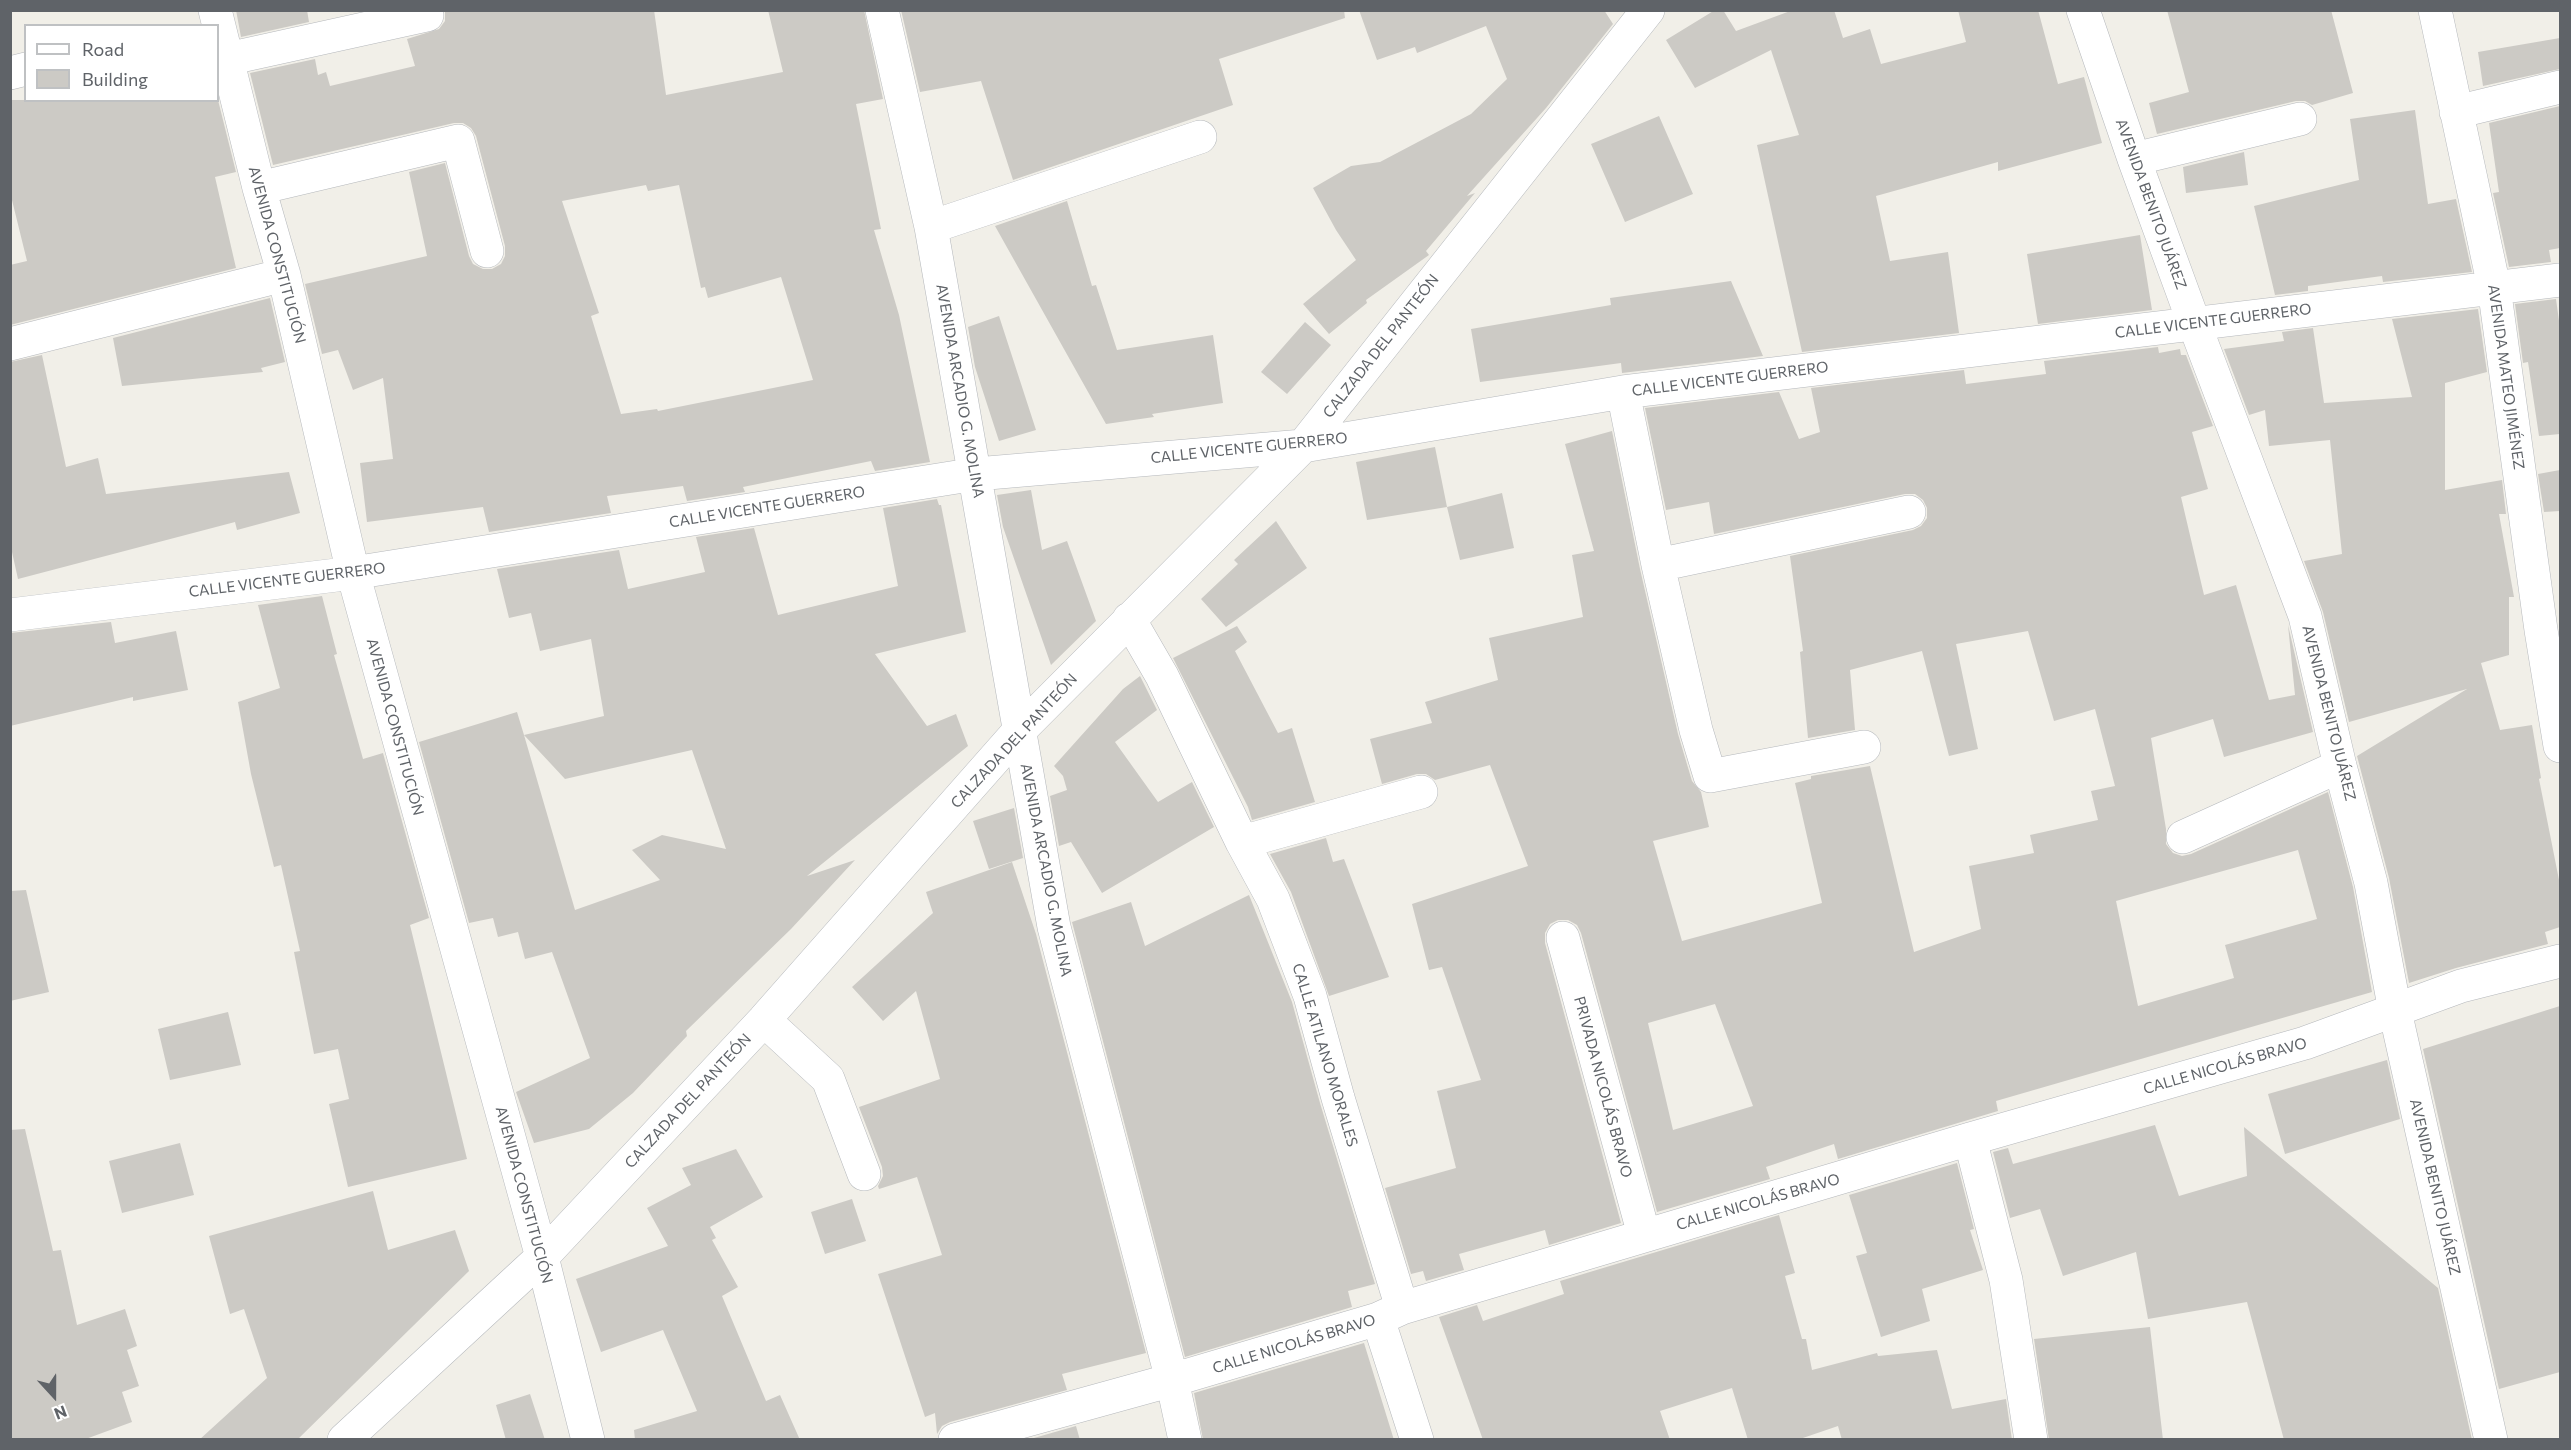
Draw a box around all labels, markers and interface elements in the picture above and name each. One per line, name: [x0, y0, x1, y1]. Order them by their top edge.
legend: [24, 24, 219, 102]
text: Road: [82, 38, 124, 60]
text: Building: [82, 68, 148, 90]
street label: AVENIDA BENITO JUÁREZ: [2112, 116, 2190, 292]
street label: AVENIDA CONSTITUCIÓN: [245, 164, 309, 346]
street label: CALZADA DEL PANTEÓN: [1319, 271, 1443, 421]
street label: AVENIDA ARCADIO G. MOLINA: [932, 283, 988, 499]
street label: AVENIDA MATEO JIMÉNEZ: [2484, 283, 2528, 471]
street label: CALLE VICENTE GUERRERO: [2114, 300, 2312, 342]
street label: CALLE VICENTE GUERRERO: [1631, 358, 1829, 400]
street label: CALLE VICENTE GUERRERO: [1150, 429, 1348, 467]
street label: CALLE VICENTE GUERRERO: [668, 483, 866, 531]
street label: CALLE VICENTE GUERRERO: [188, 559, 386, 601]
street label: AVENIDA BENITO JUÁREZ: [2298, 623, 2360, 803]
street label: AVENIDA CONSTITUCIÓN: [363, 636, 427, 818]
street label: CALZADA DEL PANTEÓN: [947, 670, 1081, 812]
street label: AVENIDA ARCADIO G. MOLINA: [1016, 762, 1076, 978]
street label: CALLE ATILANO MORALES: [1288, 961, 1362, 1149]
street label: PRIVADA NICOLÁS BRAVO: [1570, 994, 1636, 1180]
street label: CALZADA DEL PANTEÓN: [621, 1030, 755, 1172]
street label: CALLE NICOLÁS BRAVO: [2141, 1034, 2309, 1098]
street label: AVENIDA BENITO JUÁREZ: [2406, 1097, 2464, 1277]
street label: AVENIDA CONSTITUCIÓN: [492, 1104, 556, 1286]
street label: CALLE NICOLÁS BRAVO: [1674, 1170, 1842, 1234]
street label: CALLE NICOLÁS BRAVO: [1210, 1311, 1378, 1377]
north arrow: [24, 1366, 84, 1426]
text: N: [52, 1402, 70, 1424]

